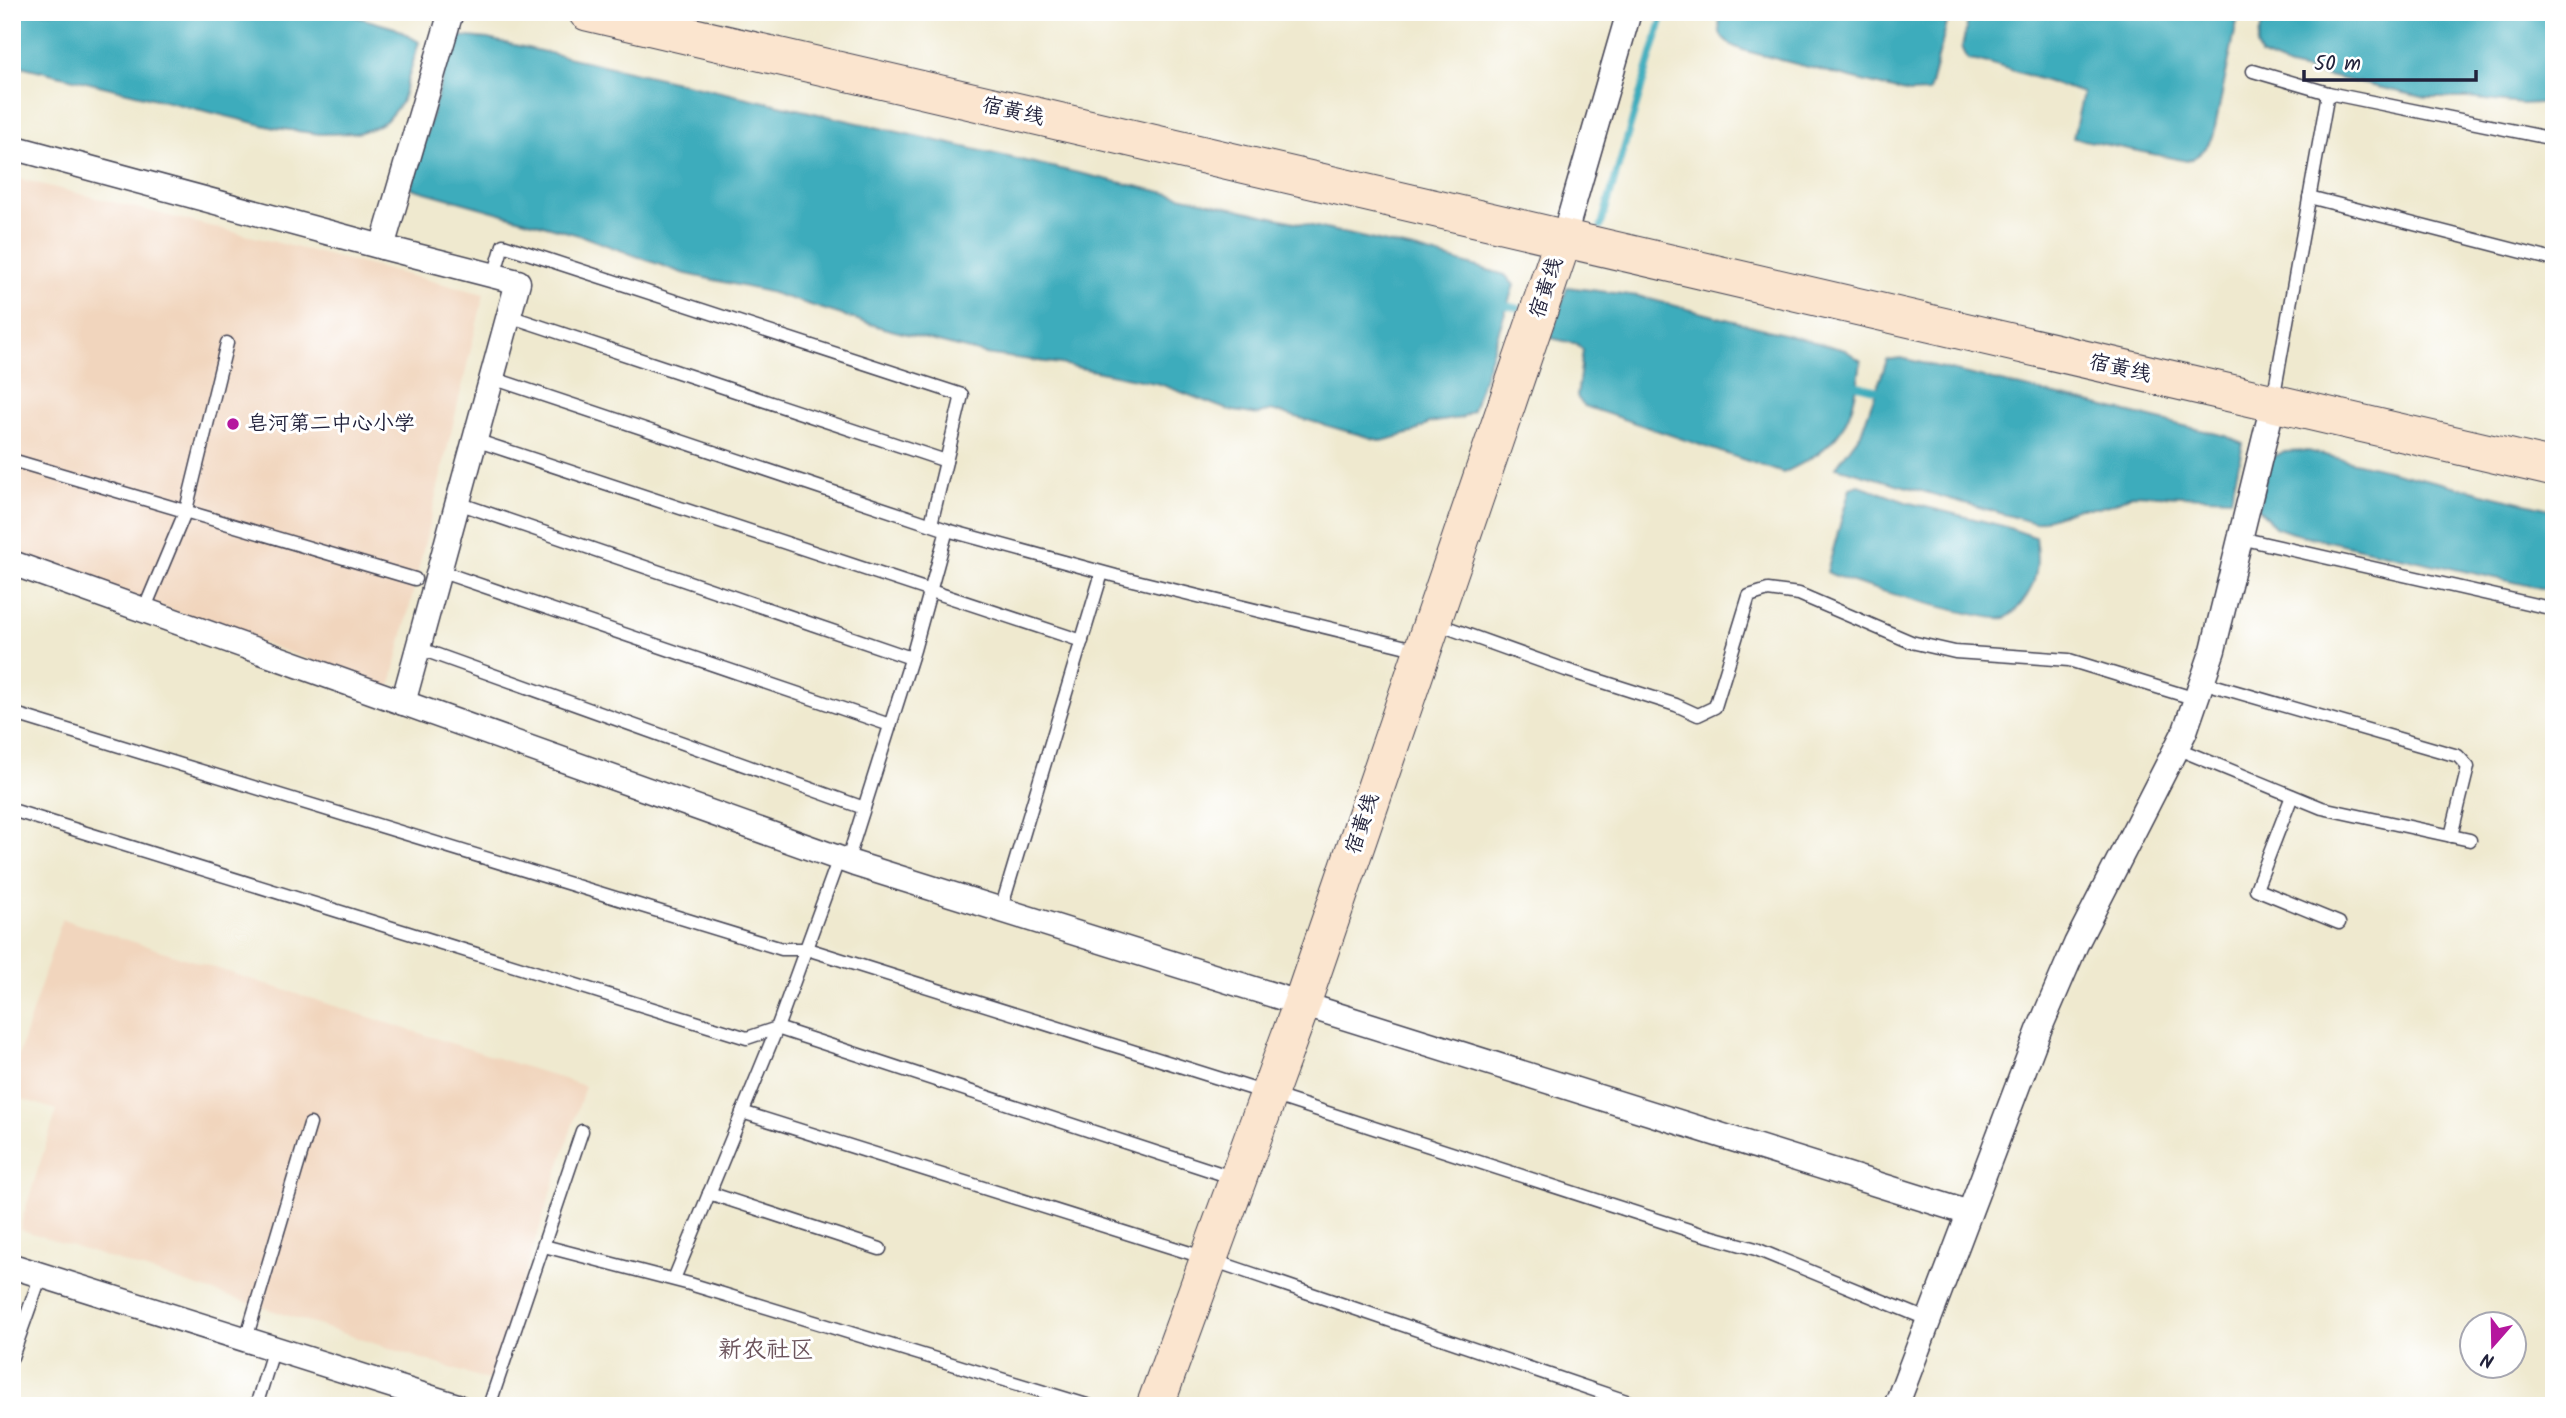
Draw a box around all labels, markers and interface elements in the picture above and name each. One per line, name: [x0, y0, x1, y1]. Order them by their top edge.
scale bar: [2304, 38, 2475, 82]
text: 50 m: [2314, 48, 2361, 81]
street label: 宿黄线: [979, 89, 1047, 135]
street label: 宿黄线: [1521, 253, 1573, 323]
street label: 宿黄线: [2086, 346, 2154, 392]
place label: 皂河第二中心小学: [247, 408, 415, 441]
marker: 皂河第二中心小学: [225, 416, 241, 432]
street label: 宿黄线: [1337, 789, 1389, 859]
north arrow: [2458, 1310, 2528, 1380]
district label: 新农社区: [718, 1331, 814, 1370]
text: N: [2477, 1343, 2499, 1375]

